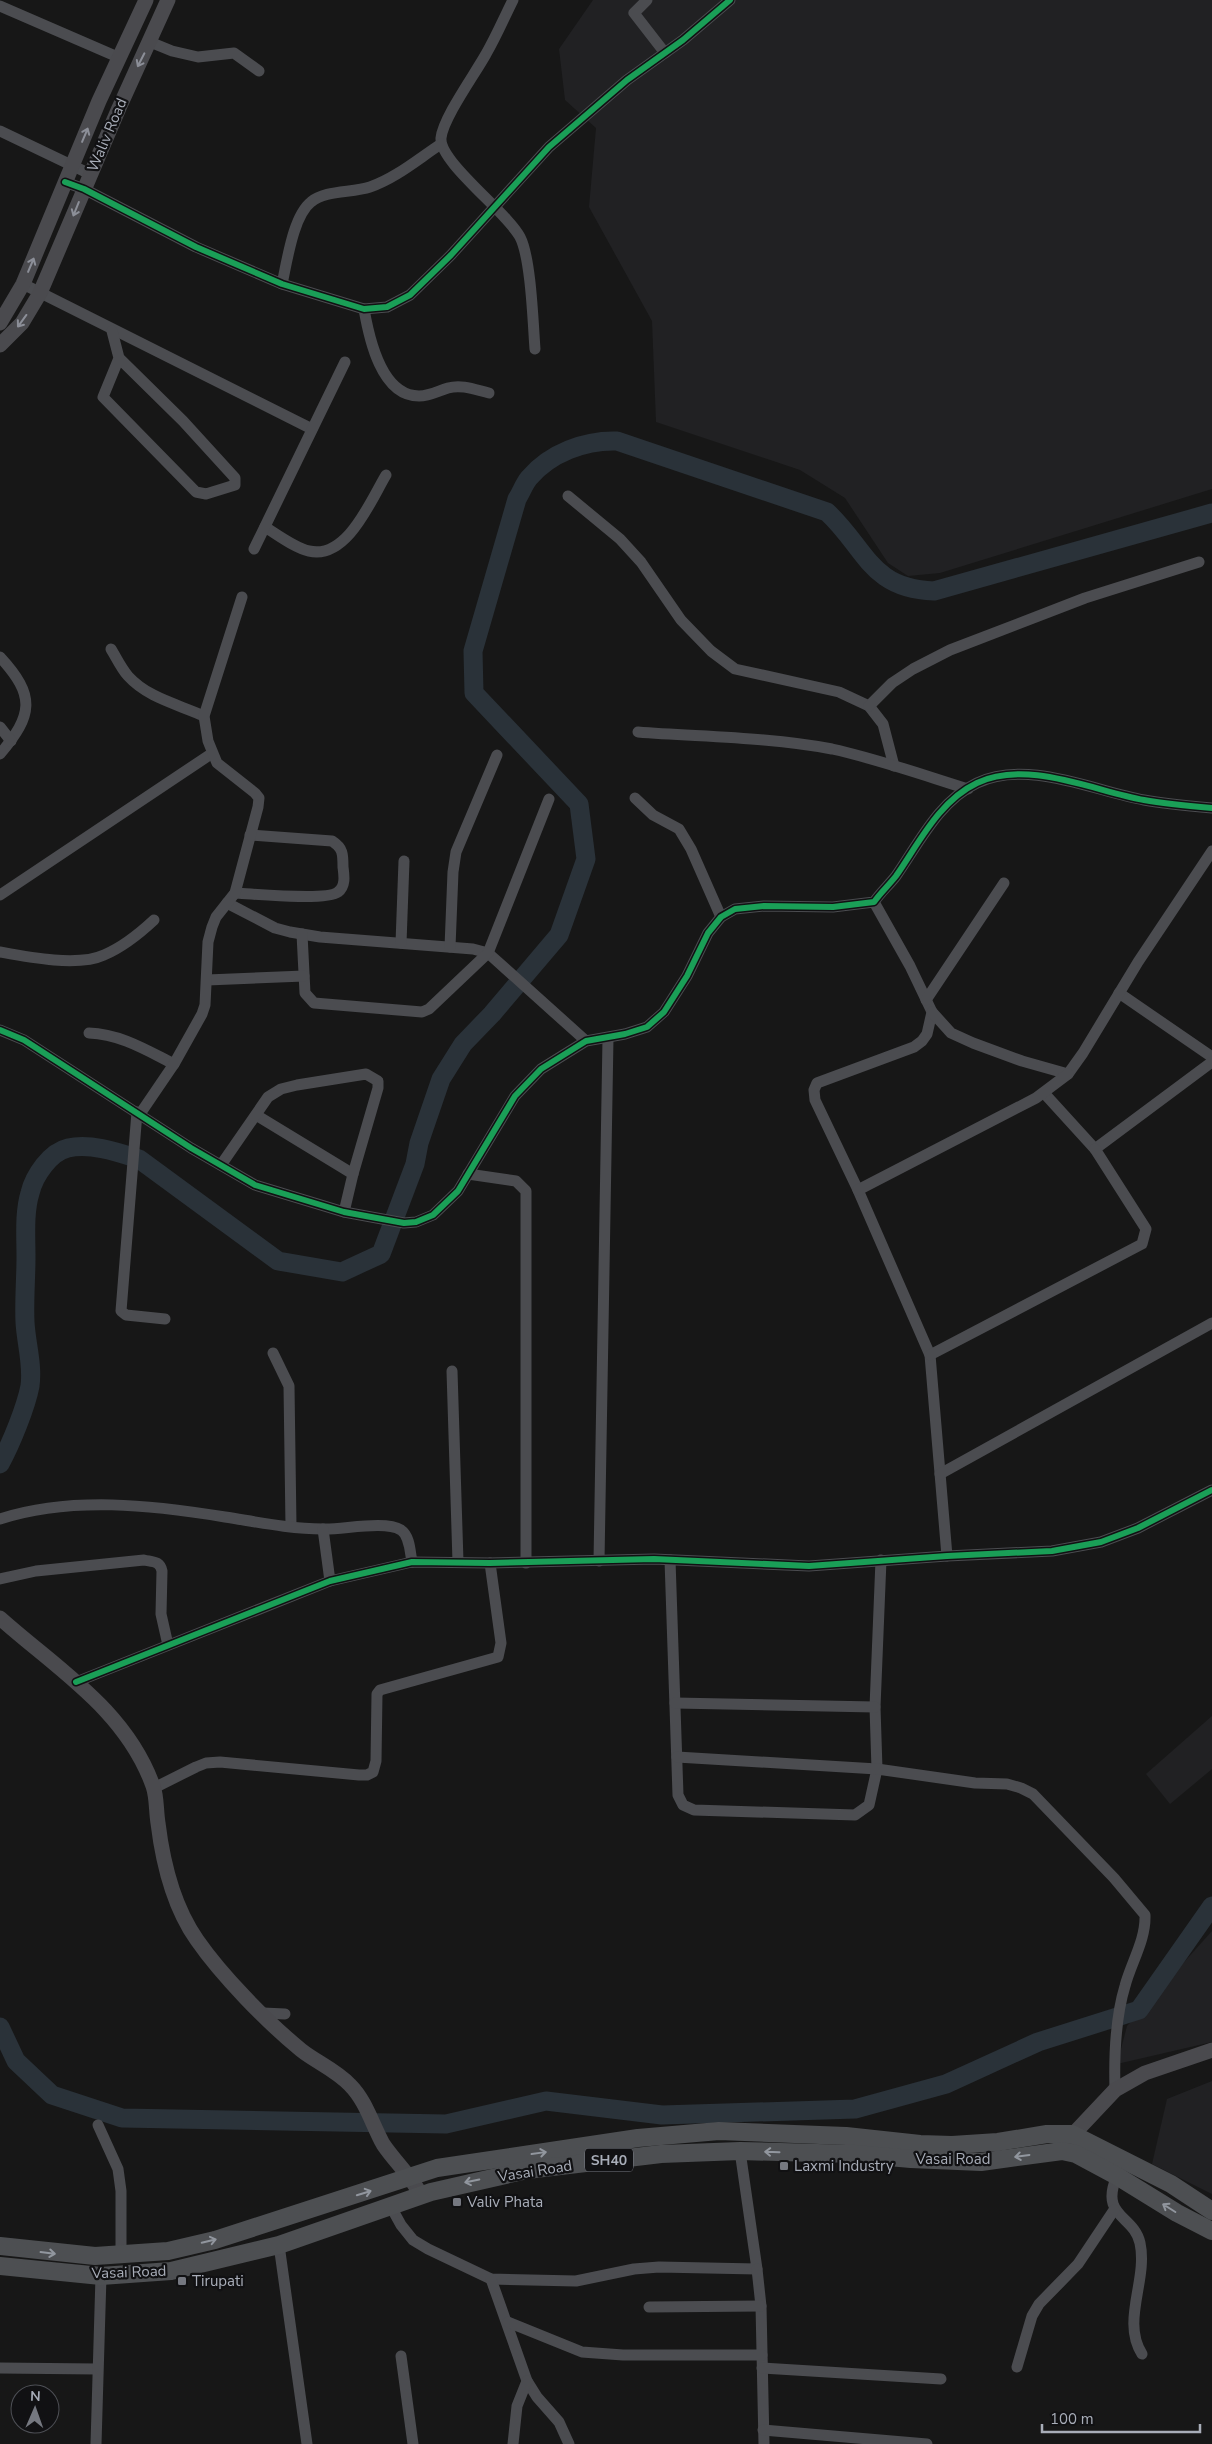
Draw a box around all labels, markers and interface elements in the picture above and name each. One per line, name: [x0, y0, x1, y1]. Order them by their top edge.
one-way arrow: [136, 52, 145, 67]
street label: Waliv Road: [83, 95, 131, 175]
one-way arrow: [80, 128, 90, 143]
one-way arrow: [71, 201, 80, 216]
one-way arrow: [27, 258, 36, 273]
one-way arrow: [17, 314, 27, 328]
one-way arrow: [531, 2147, 547, 2157]
one-way arrow: [765, 2147, 781, 2157]
road number: SH40: [585, 2148, 633, 2172]
street label: Vasai Road: [915, 2149, 990, 2169]
one-way arrow: [1014, 2151, 1030, 2161]
street label: Vasai Road: [495, 2155, 574, 2187]
place label: Laxmi Industry: [794, 2156, 894, 2176]
marker: Laxmi Industry: [778, 2160, 790, 2172]
one-way arrow: [464, 2177, 480, 2187]
one-way arrow: [356, 2188, 372, 2197]
place label: Valiv Phata: [466, 2192, 543, 2212]
marker: Valiv Phata: [451, 2196, 463, 2208]
one-way arrow: [1162, 2202, 1176, 2213]
one-way arrow: [201, 2236, 217, 2245]
one-way arrow: [40, 2248, 56, 2258]
street label: Vasai Road: [90, 2261, 167, 2283]
place label: Tirupati: [192, 2271, 244, 2291]
marker: Tirupati: [176, 2275, 188, 2287]
north arrow: [10, 2384, 60, 2434]
text: N: [30, 2387, 41, 2406]
scale bar: [1042, 2402, 1200, 2434]
text: 100 m: [1050, 2409, 1094, 2429]

